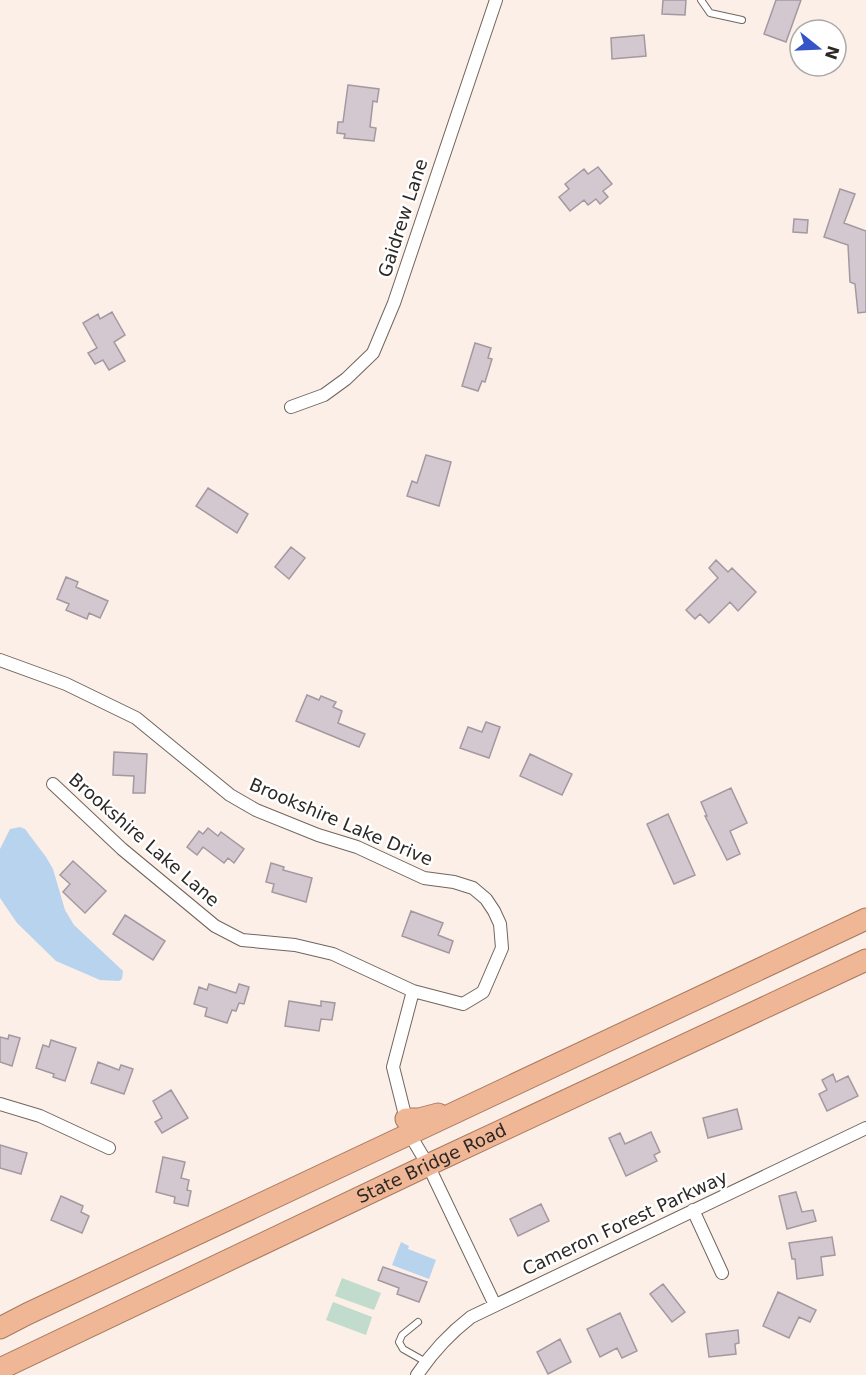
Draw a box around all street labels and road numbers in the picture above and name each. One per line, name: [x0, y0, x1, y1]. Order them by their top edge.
street label: Gaidrew Lane: [373, 156, 432, 280]
street label: Brookshire Lake Lane: [65, 769, 224, 911]
street label: Brookshire Lake Drive: [246, 773, 436, 870]
street label: State Bridge Road: [353, 1119, 510, 1207]
street label: Cameron Forest Parkway: [519, 1166, 731, 1279]

